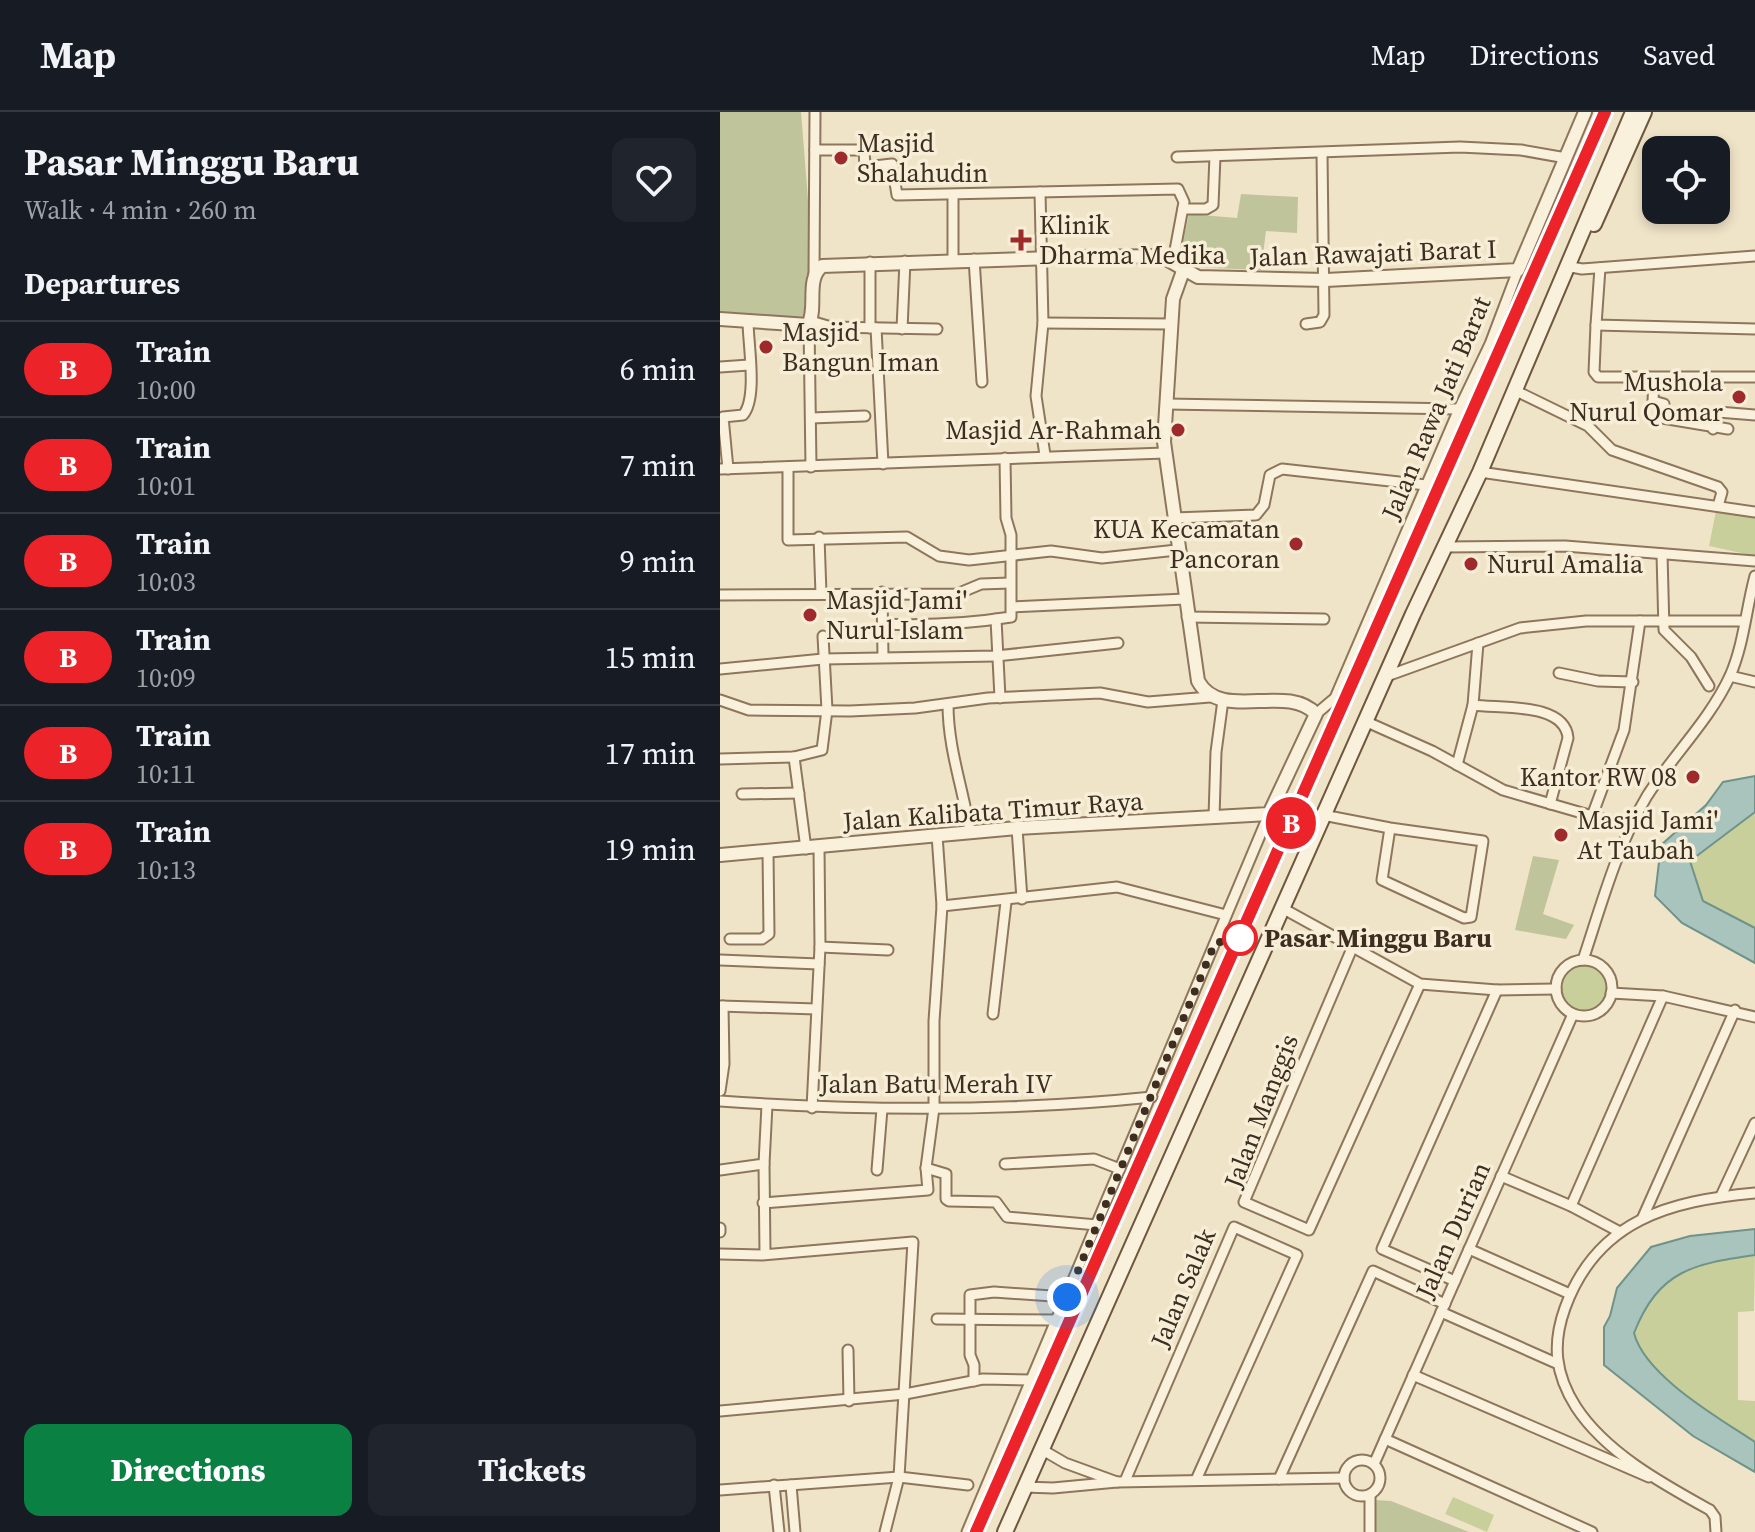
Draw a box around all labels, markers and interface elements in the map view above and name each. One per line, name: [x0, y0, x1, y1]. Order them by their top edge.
text: Map: [40, 29, 116, 81]
text: Map: [1371, 36, 1426, 74]
text: Directions: [1470, 36, 1599, 74]
text: Saved: [1643, 36, 1715, 74]
place label: Masjid Shalahudin: [857, 125, 988, 191]
text: Pasar Minggu Baru: [24, 136, 359, 188]
map controls: [1642, 136, 1730, 224]
button: locate: [1642, 136, 1730, 224]
button: heart: [612, 138, 696, 222]
marker: Masjid Shalahudin: [832, 149, 850, 167]
text: Walk · 4 min · 260 m: [24, 192, 257, 228]
place label: Klinik Dharma Medika: [1039, 207, 1227, 273]
marker: Klinik Dharma Medika: [1010, 229, 1032, 251]
street label: Jalan Rawajati Barat I: [1248, 231, 1497, 275]
text: Departures: [24, 263, 180, 304]
street label: Jalan Rawa Jati Barat: [1372, 290, 1500, 526]
place label: Masjid Bangun Iman: [782, 314, 940, 380]
text: Train: [136, 331, 211, 372]
marker: Masjid Bangun Iman: [757, 338, 775, 356]
text: 6 min: [620, 349, 696, 390]
text: B: [59, 350, 77, 388]
place label: Mushola Nurul Qomar: [1569, 364, 1724, 430]
text: 10:00: [136, 372, 196, 408]
marker: Mushola Nurul Qomar: [1730, 388, 1748, 406]
place label: Masjid Ar-Rahmah: [945, 412, 1162, 448]
marker: Masjid Ar-Rahmah: [1169, 421, 1187, 439]
text: Train: [136, 427, 211, 468]
text: 7 min: [620, 445, 696, 486]
text: B: [59, 446, 77, 484]
text: 10:01: [136, 468, 196, 504]
place label: KUA Kecamatan Pancoran: [1093, 511, 1280, 577]
text: Train: [136, 523, 211, 564]
marker: KUA Kecamatan Pancoran: [1287, 535, 1305, 553]
text: 9 min: [620, 541, 696, 582]
text: B: [59, 542, 77, 580]
place label: Nurul Amalia: [1487, 546, 1644, 582]
marker: Nurul Amalia: [1462, 555, 1480, 573]
text: 10:03: [136, 564, 196, 600]
place label: Masjid Jami' Nurul Islam: [826, 582, 967, 648]
marker: Masjid Jami' Nurul Islam: [801, 606, 819, 624]
text: Train: [136, 619, 211, 660]
text: 15 min: [605, 637, 696, 678]
text: B: [59, 638, 77, 676]
text: 10:09: [136, 660, 196, 696]
text: Train: [136, 715, 211, 756]
text: 17 min: [605, 733, 696, 774]
text: B: [59, 734, 77, 772]
text: 10:11: [136, 756, 196, 792]
place label: Kantor RW 08: [1520, 759, 1677, 795]
marker: Kantor RW 08: [1684, 768, 1702, 786]
street label: Jalan Kalibata Timur Raya: [841, 782, 1145, 840]
line badge: B: [1265, 797, 1317, 849]
place label: Masjid Jami' At Taubah: [1577, 802, 1718, 868]
text: B: [1282, 804, 1300, 842]
text: Train: [136, 811, 211, 852]
marker: Masjid Jami' At Taubah: [1552, 826, 1570, 844]
text: 19 min: [605, 829, 696, 870]
text: B: [59, 830, 77, 868]
text: 10:13: [136, 852, 196, 888]
place label: Pasar Minggu Baru: [1264, 920, 1492, 956]
marker: Pasar Minggu Baru: [1223, 921, 1257, 955]
street label: Jalan Manggis: [1215, 1029, 1307, 1194]
street label: Jalan Batu Merah IV: [819, 1066, 1053, 1102]
street label: Jalan Durian: [1406, 1156, 1499, 1305]
street label: Jalan Salak: [1141, 1222, 1225, 1354]
your location: [1047, 1277, 1087, 1317]
button: Directions: [24, 1424, 352, 1516]
button: Tickets: [368, 1424, 696, 1516]

